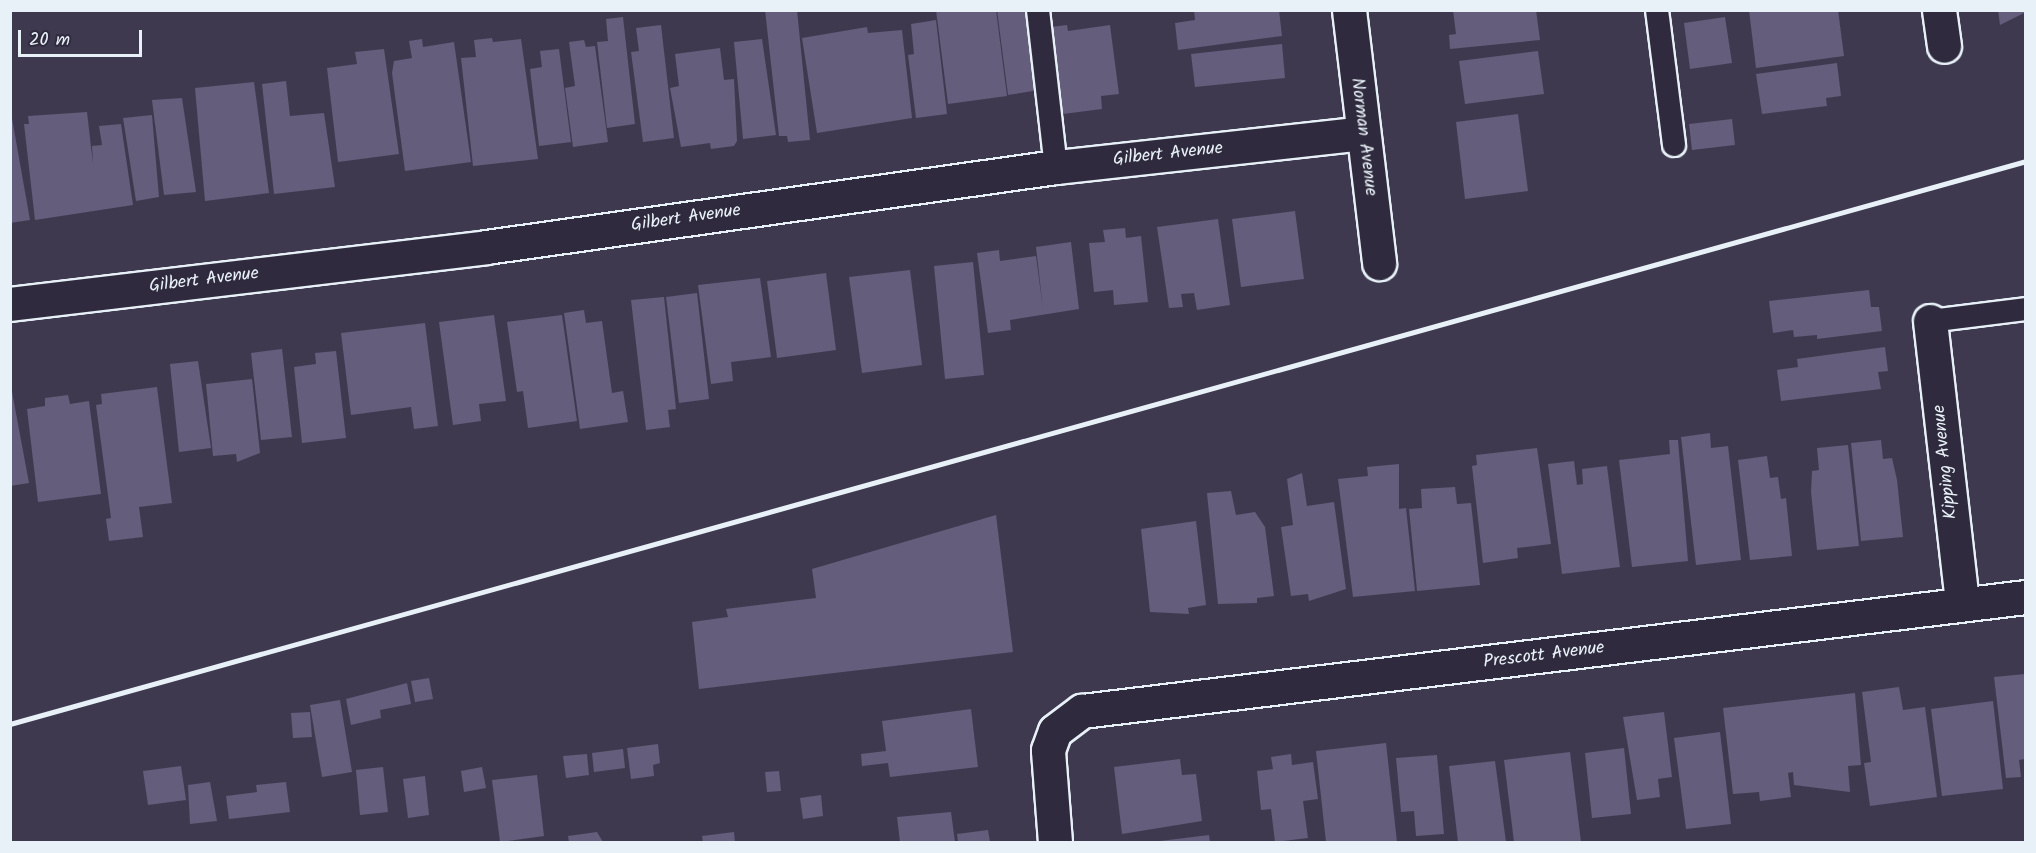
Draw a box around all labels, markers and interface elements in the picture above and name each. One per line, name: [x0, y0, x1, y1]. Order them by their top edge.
scale bar: [21, 18, 146, 56]
text: 20 m: [29, 26, 70, 55]
street label: Norman Avenue: [1345, 77, 1381, 197]
street label: Gilbert Avenue: [1112, 138, 1224, 172]
street label: Gilbert Avenue: [630, 201, 742, 237]
street label: Gilbert Avenue: [148, 264, 260, 298]
street label: Kipping Avenue: [1929, 404, 1963, 520]
street label: Prescott Avenue: [1482, 638, 1606, 674]

